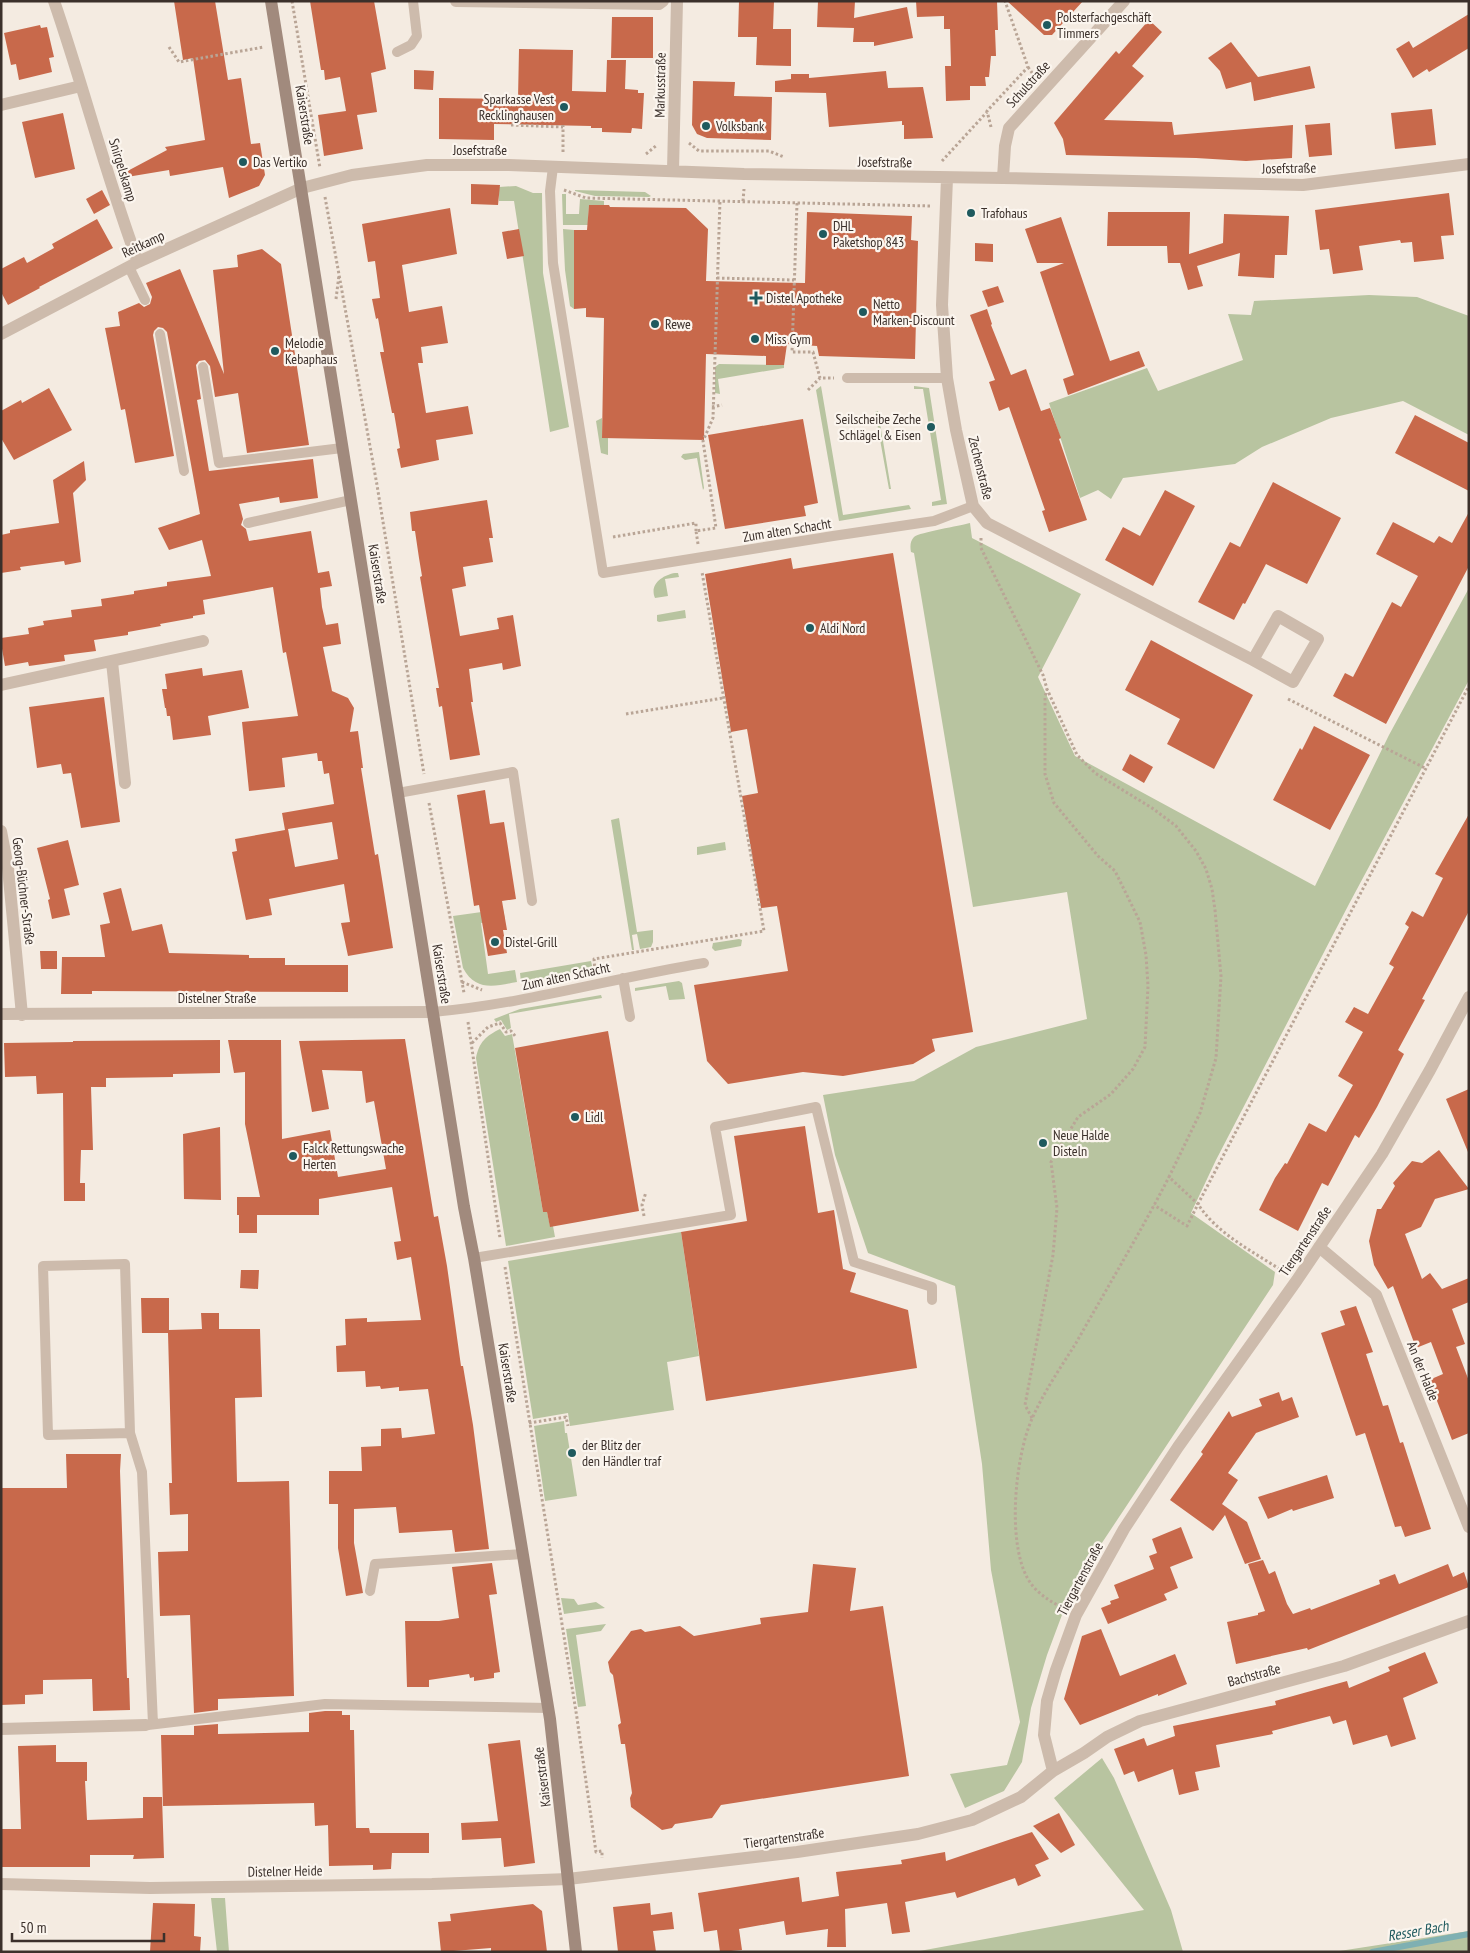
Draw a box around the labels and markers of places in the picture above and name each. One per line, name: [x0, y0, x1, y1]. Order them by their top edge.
place label: Polsterfachgeschäft Timmers: [1057, 8, 1151, 42]
marker: Polsterfachgeschäft Timmers: [1041, 19, 1053, 31]
place label: Sparkasse Vest Recklinghausen: [479, 90, 554, 124]
marker: Sparkasse Vest Recklinghausen: [558, 101, 570, 113]
place label: Volksbank: [715, 117, 765, 135]
marker: Volksbank: [700, 120, 712, 132]
place label: Das Vertiko: [253, 153, 307, 171]
marker: Das Vertiko: [237, 156, 249, 168]
place label: Trafohaus: [981, 204, 1028, 222]
marker: Trafohaus: [965, 207, 977, 219]
place label: DHL Paketshop 843: [833, 217, 904, 251]
marker: DHL Paketshop 843: [817, 228, 829, 240]
place label: Distel Apotheke: [766, 289, 842, 307]
marker: Distel Apotheke: [750, 292, 762, 304]
place label: Netto Marken-Discount: [873, 295, 955, 329]
marker: Netto Marken-Discount: [857, 306, 869, 318]
place label: Rewe: [665, 315, 691, 333]
marker: Rewe: [649, 318, 661, 330]
place label: Miss Gym: [765, 330, 811, 348]
marker: Miss Gym: [749, 333, 761, 345]
place label: Melodie Kebaphaus: [285, 334, 338, 368]
marker: Melodie Kebaphaus: [269, 345, 281, 357]
place label: Seilscheibe Zeche Schlägel & Eisen: [835, 410, 921, 444]
marker: Seilscheibe Zeche Schlägel & Eisen: [925, 421, 937, 433]
place label: Aldi Nord: [820, 619, 865, 637]
marker: Aldi Nord: [804, 622, 816, 634]
place label: Distel-Grill: [505, 933, 558, 951]
marker: Distel-Grill: [489, 936, 501, 948]
place label: Lidl: [585, 1108, 604, 1126]
marker: Lidl: [569, 1111, 581, 1123]
place label: Neue Halde Disteln: [1053, 1126, 1110, 1160]
marker: Neue Halde Disteln: [1037, 1137, 1049, 1149]
place label: Falck Rettungswache Herten: [303, 1139, 404, 1173]
marker: Falck Rettungswache Herten: [287, 1150, 299, 1162]
place label: der Blitz der den Händler traf: [582, 1436, 661, 1470]
marker: der Blitz der den Händler traf: [566, 1447, 578, 1459]

